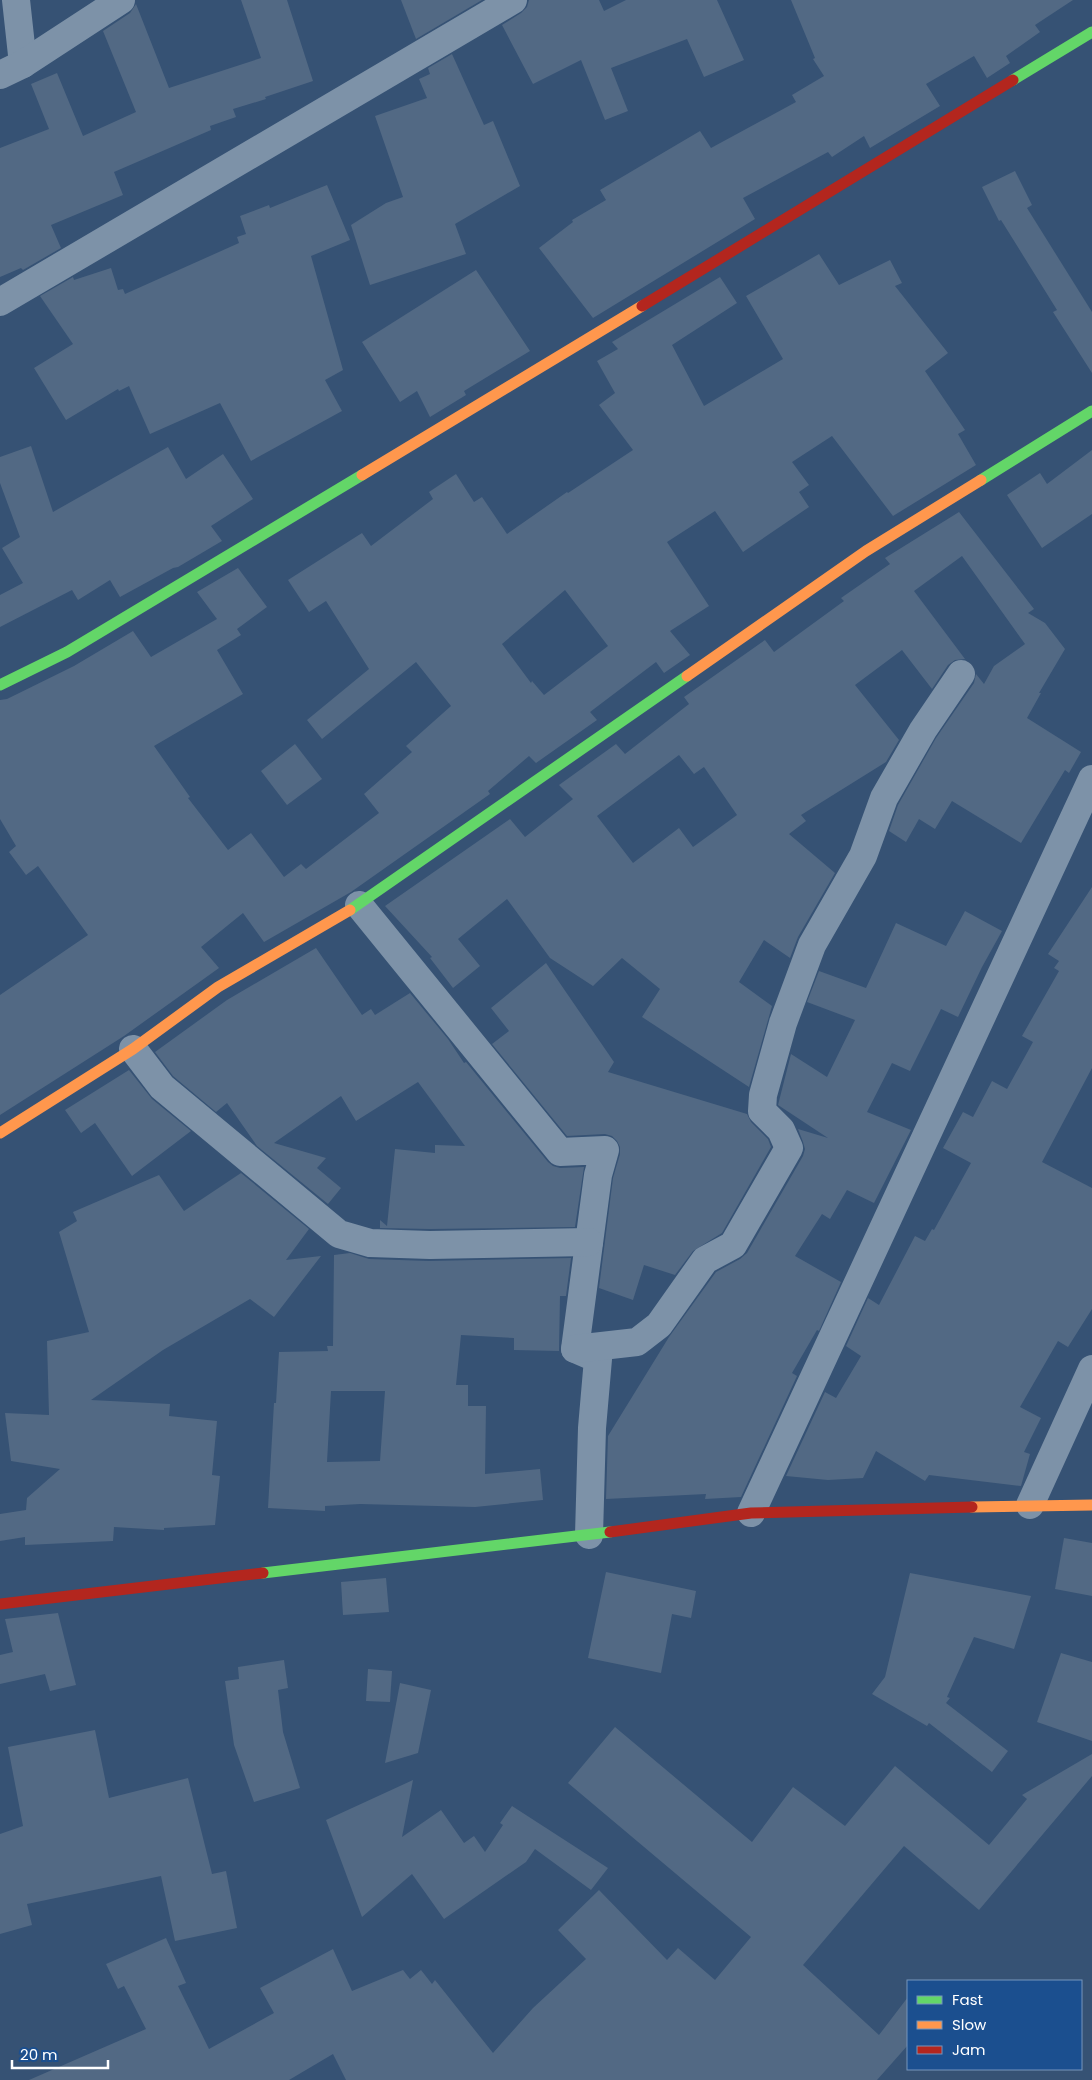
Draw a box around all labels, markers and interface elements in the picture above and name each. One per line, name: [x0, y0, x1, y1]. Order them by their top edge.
legend: [907, 1980, 1082, 2070]
text: Fast: [952, 1989, 983, 2010]
text: Slow: [952, 2014, 987, 2035]
scale bar: [12, 2038, 109, 2070]
text: Jam: [952, 2039, 986, 2060]
text: 20 m: [20, 2044, 58, 2065]

